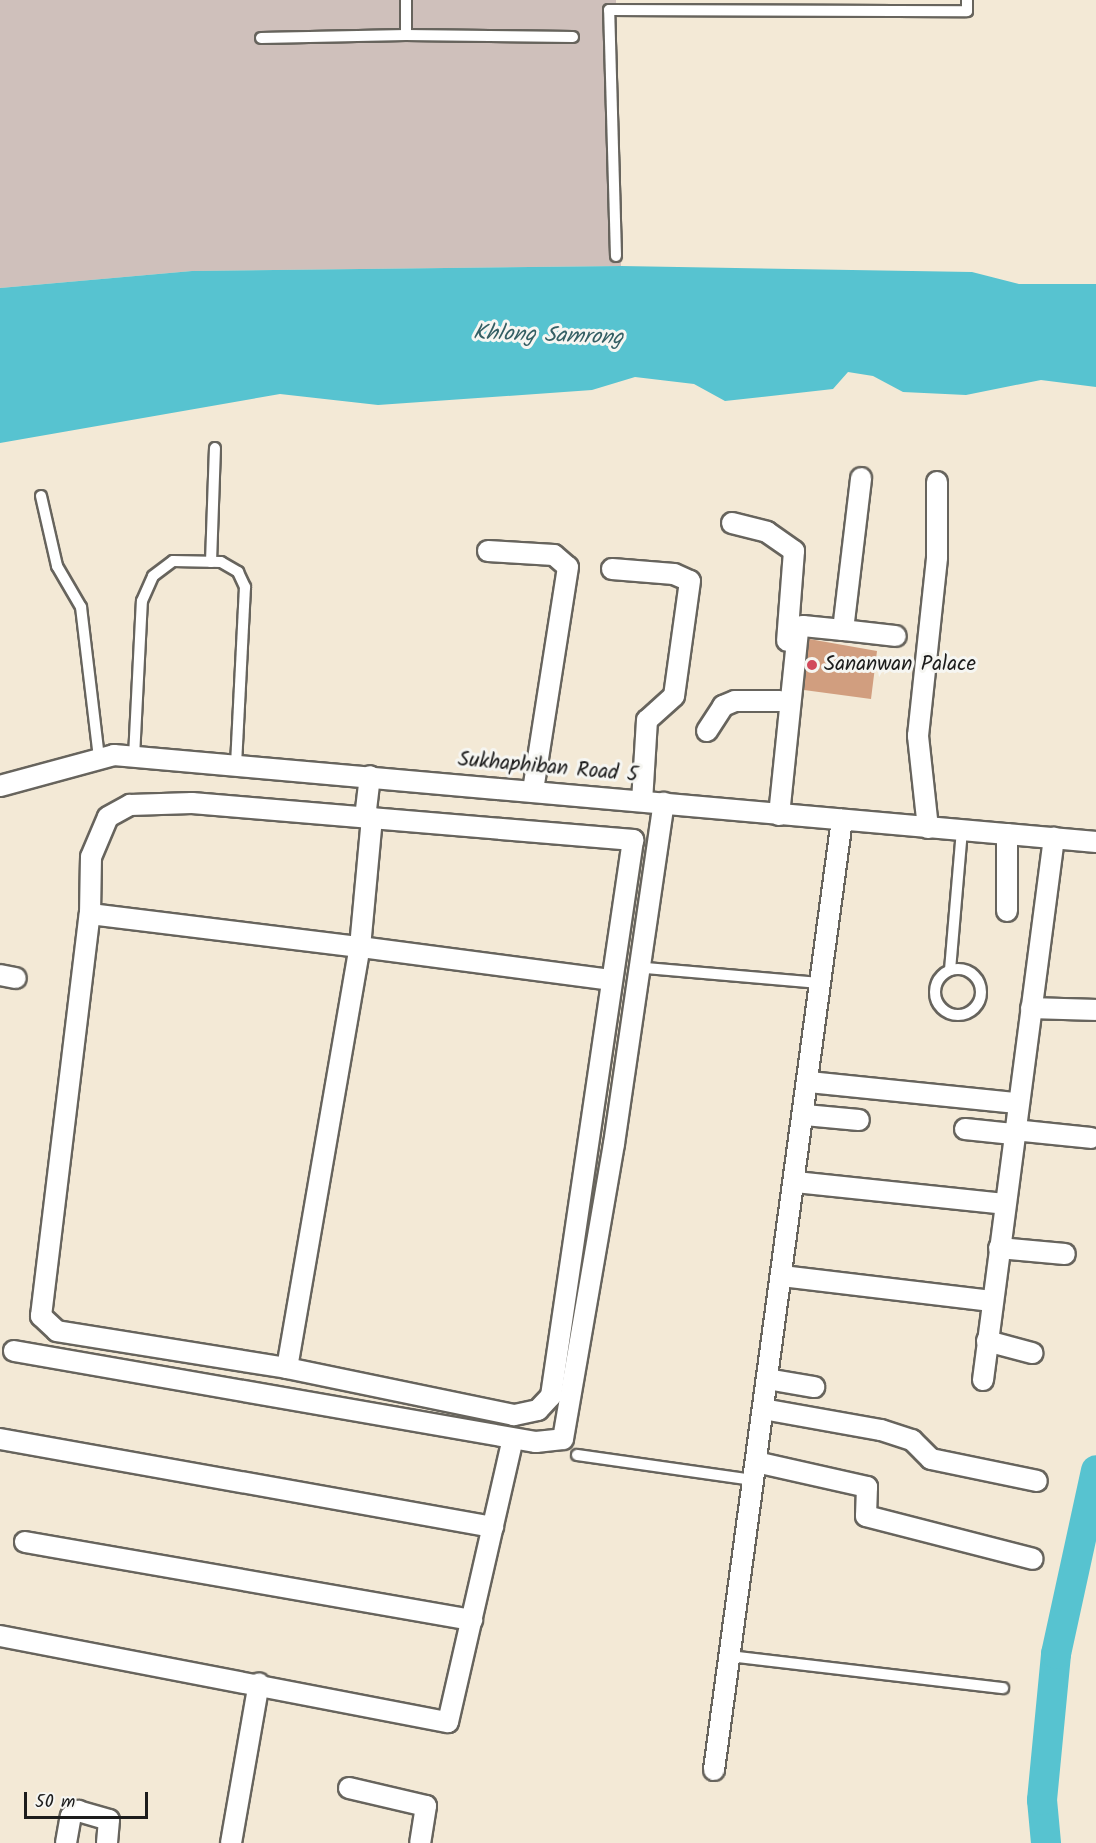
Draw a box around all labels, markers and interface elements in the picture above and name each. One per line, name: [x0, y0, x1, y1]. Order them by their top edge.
water label: Khlong Samrong: [473, 320, 623, 352]
place label: Sananwan Palace: [824, 652, 976, 678]
marker: Sananwan Palace: [805, 658, 819, 672]
street label: Sukhaphiban Road 5: [457, 748, 639, 788]
scale bar: [27, 1780, 152, 1818]
text: 50 m: [35, 1788, 75, 1817]

